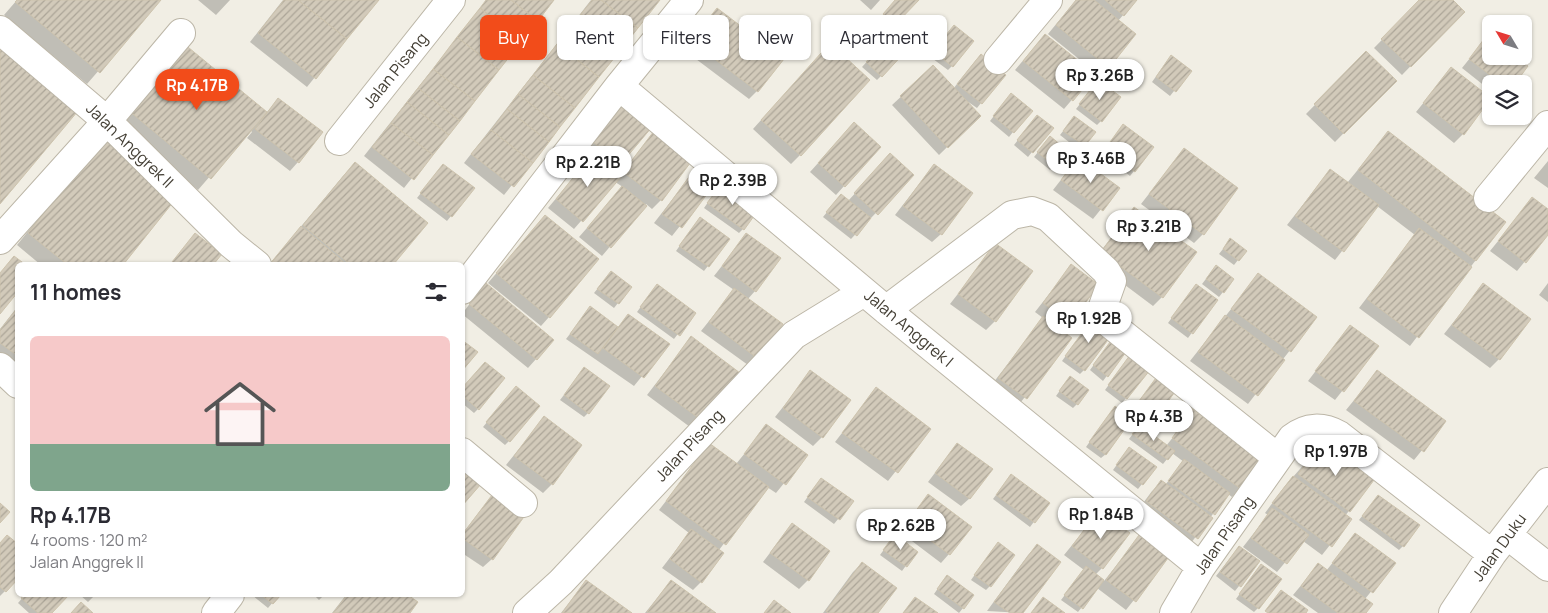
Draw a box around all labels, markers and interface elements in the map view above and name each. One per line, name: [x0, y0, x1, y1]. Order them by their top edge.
chip: Buy: [480, 15, 547, 60]
chip: Rent: [557, 15, 633, 60]
chip: Filters: [643, 15, 729, 60]
chip: New: [739, 15, 811, 60]
chip: Apartment: [821, 15, 947, 60]
north arrow: [1482, 15, 1532, 65]
map controls: [1482, 15, 1532, 125]
street label: Jalan Pisang: [358, 28, 432, 112]
pin: Rp 3.26B: [1048, 58, 1152, 101]
text: Rp 3.26B: [1066, 64, 1134, 86]
pin: Rp 4.17B: [145, 68, 249, 111]
text: Rp 4.17B: [166, 74, 228, 96]
button: layers: [1482, 75, 1532, 125]
street label: Jalan Anggrek II: [81, 98, 179, 192]
pin: Rp 3.46B: [1039, 142, 1143, 184]
pin: Rp 2.21B: [536, 146, 640, 188]
text: Rp 3.46B: [1057, 147, 1125, 169]
text: Rp 2.21B: [556, 151, 620, 173]
pin: Rp 2.39B: [681, 164, 785, 206]
text: Rp 2.39B: [699, 169, 767, 191]
pin: Rp 3.21B: [1097, 210, 1201, 252]
text: Rp 3.21B: [1117, 215, 1181, 237]
text: 11 homes: [30, 278, 121, 306]
icon: filters: [422, 278, 450, 306]
street label: Jalan Anggrek I: [860, 284, 958, 372]
pin: Rp 1.92B: [1037, 302, 1141, 344]
text: Rp 1.92B: [1057, 307, 1121, 329]
icon: home: [195, 369, 285, 459]
pin: Rp 4.3B: [1108, 400, 1200, 442]
street label: Jalan Pisang: [650, 404, 728, 486]
text: Rp 4.3B: [1125, 405, 1183, 427]
pin: Rp 1.97B: [1284, 434, 1388, 477]
text: Rp 1.97B: [1304, 440, 1368, 462]
street label: Jalan Pisang: [1189, 491, 1259, 579]
pin: Rp 1.84B: [1049, 498, 1153, 540]
text: Rp 4.17B: [30, 501, 111, 529]
text: Rp 1.84B: [1069, 503, 1133, 525]
pin: Rp 2.62B: [849, 508, 953, 551]
street label: Jalan Duku: [1467, 508, 1531, 586]
text: Rp 2.62B: [867, 514, 935, 536]
text: 4 rooms · 120 m²: [30, 529, 147, 551]
text: Jalan Anggrek II: [30, 551, 144, 573]

